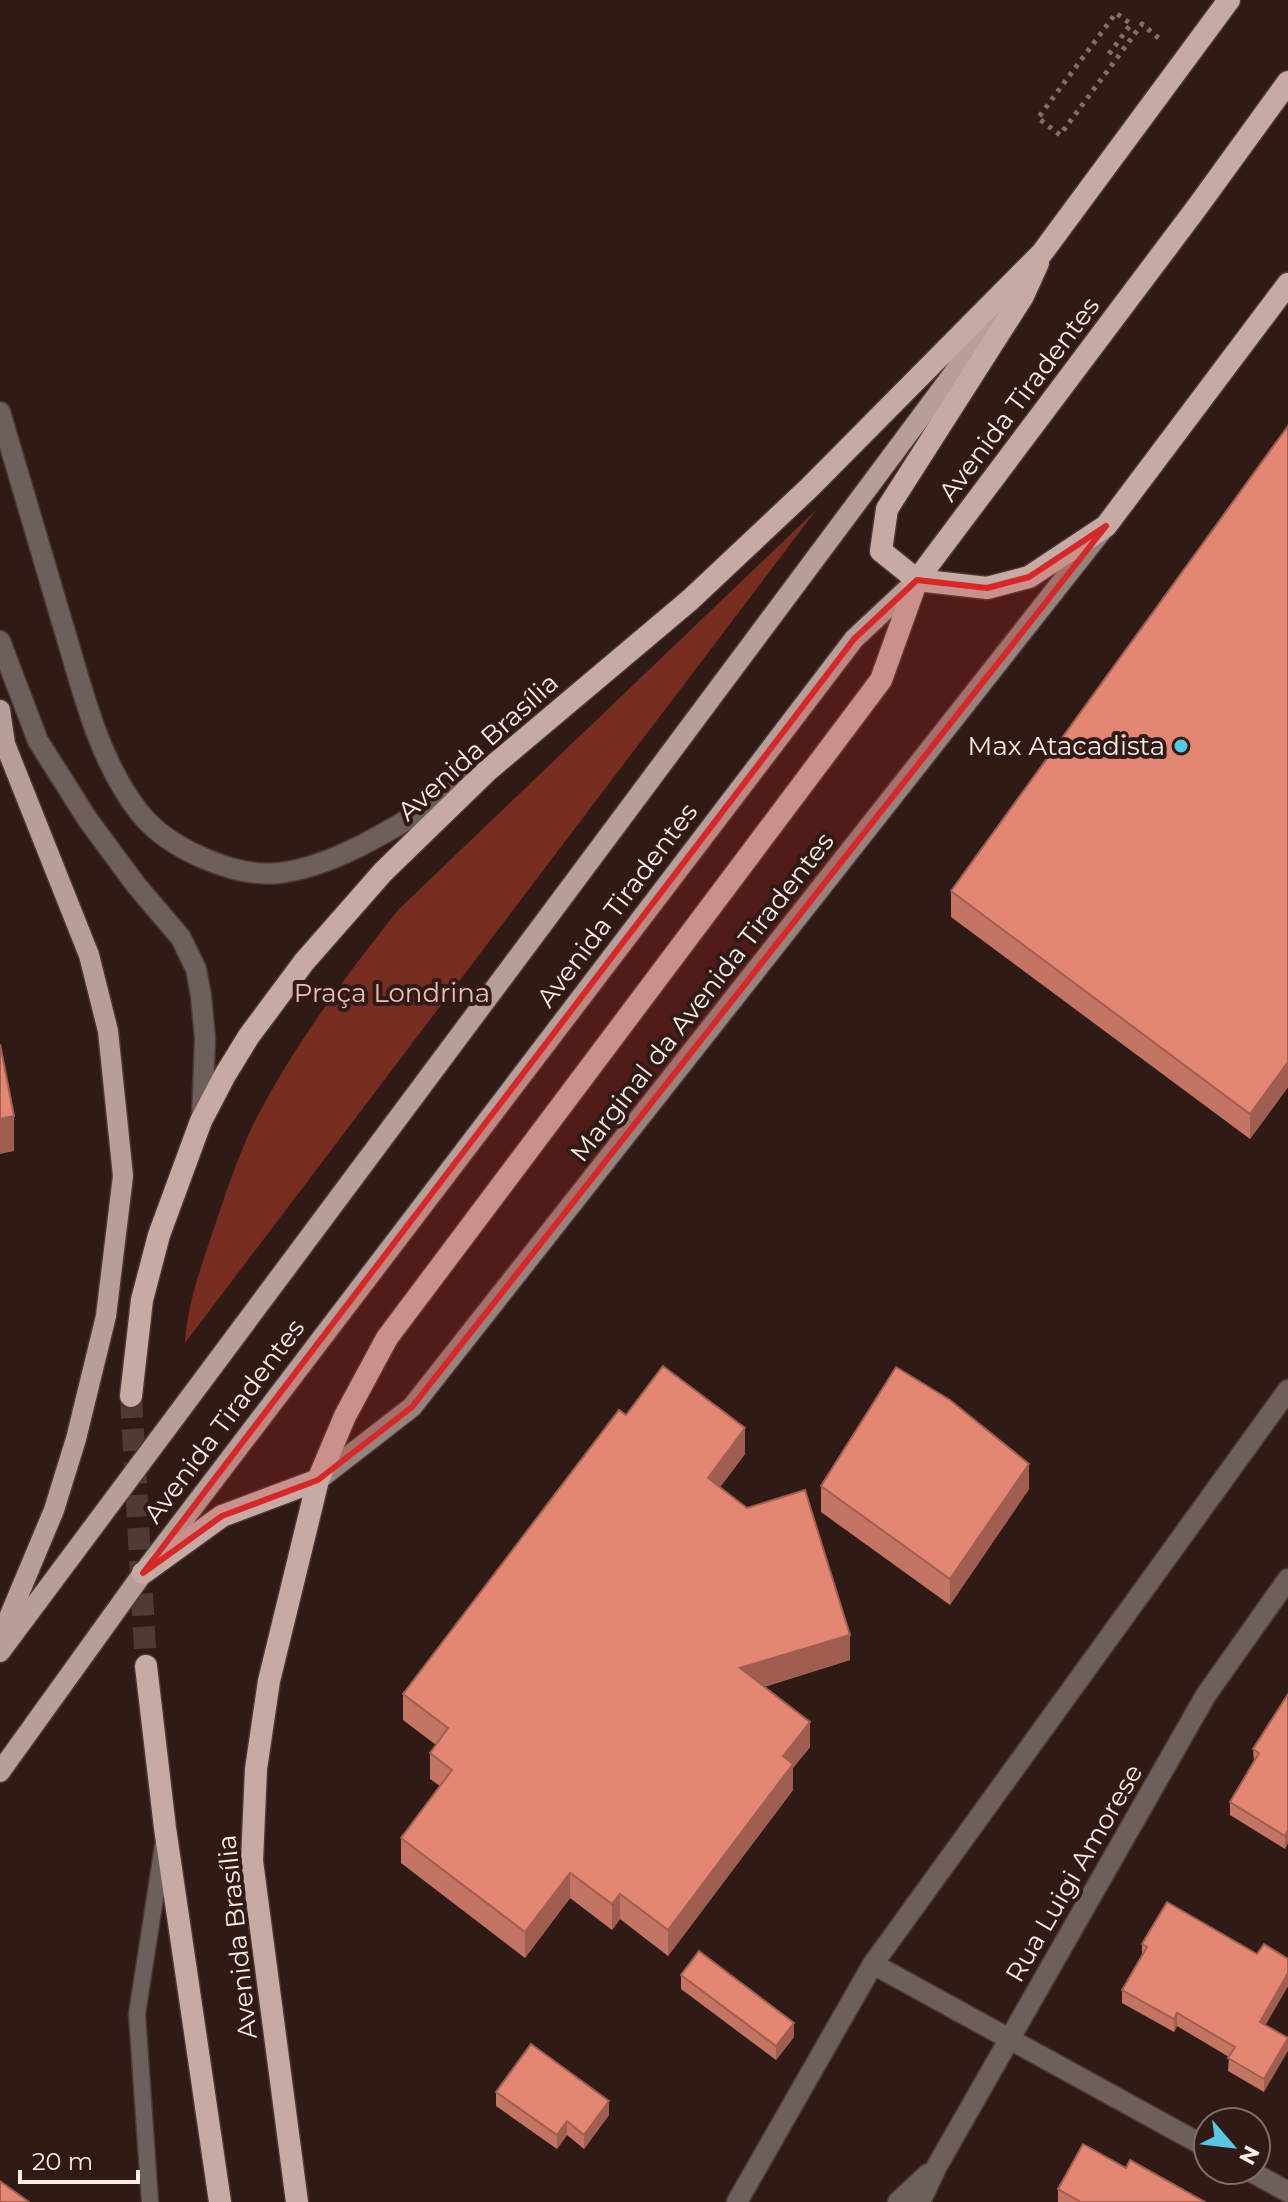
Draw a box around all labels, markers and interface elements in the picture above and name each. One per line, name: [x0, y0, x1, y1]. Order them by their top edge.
street label: Avenida Tiradentes: [932, 290, 1106, 508]
street label: Avenida Brasília: [391, 667, 565, 827]
place label: Max Atacadista: [968, 730, 1165, 762]
marker: Max Atacadista: [1172, 737, 1190, 755]
street label: Avenida Tiradentes: [530, 796, 704, 1014]
street label: Marginal da Avenida Tiradentes: [563, 826, 841, 1168]
park label: Praça Londrina: [294, 977, 490, 1009]
street label: Avenida Tiradentes: [137, 1312, 311, 1530]
street label: Rua Luigi Amorese: [999, 1758, 1149, 1988]
street label: Avenida Brasília: [210, 1833, 264, 2041]
north arrow: [1192, 2106, 1272, 2186]
scale bar: [20, 2134, 138, 2184]
text: N: [1233, 2141, 1265, 2169]
text: 20 m: [32, 2147, 93, 2176]

